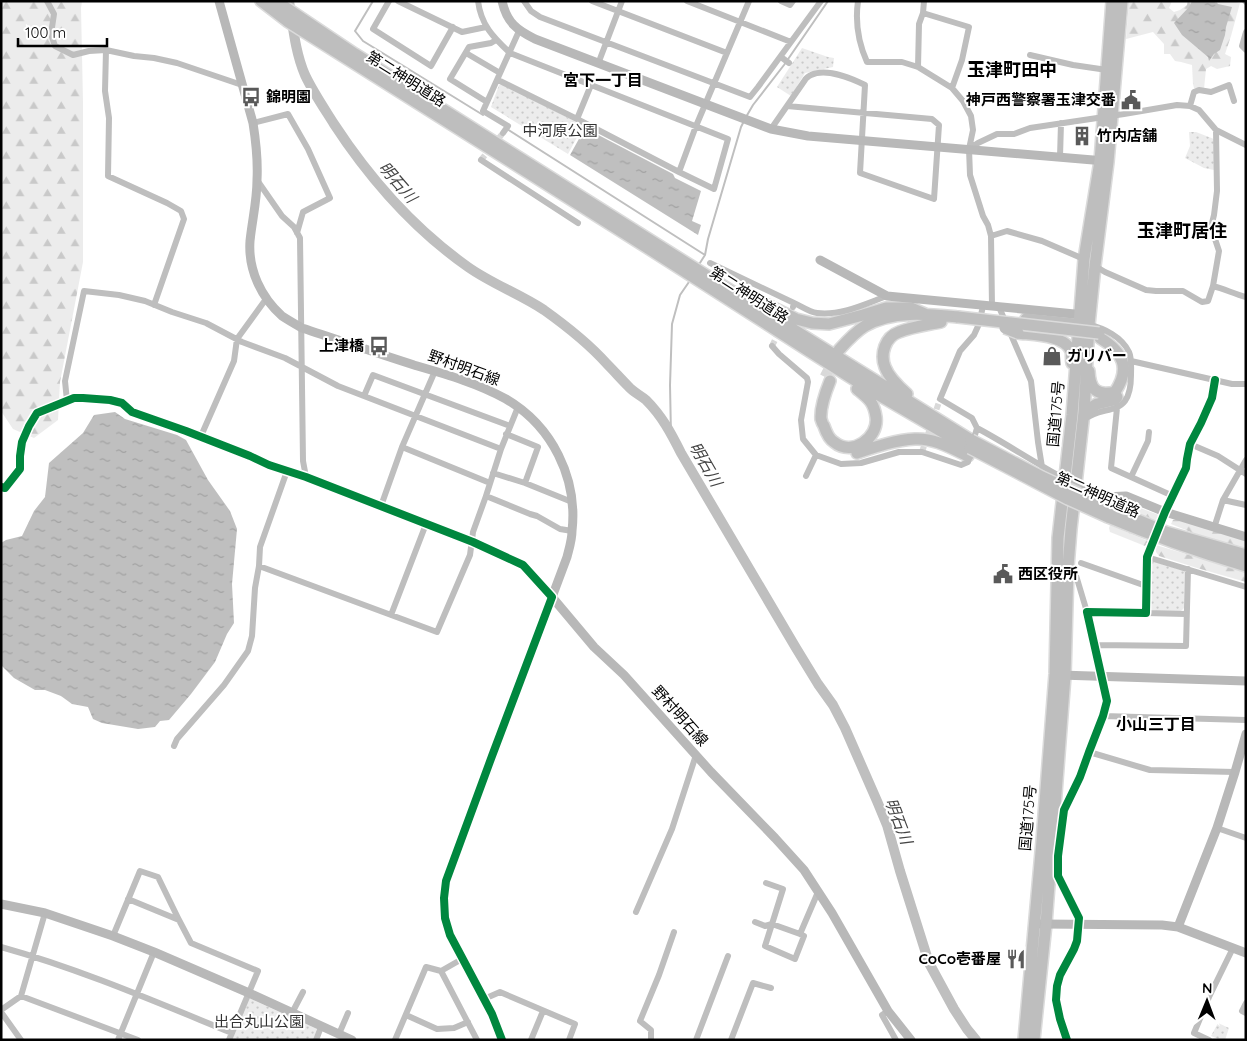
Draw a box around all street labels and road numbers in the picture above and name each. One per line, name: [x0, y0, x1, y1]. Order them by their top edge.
street label: 第二神明道路: [363, 47, 449, 110]
street label: 第二神明道路: [706, 262, 792, 327]
street label: 野村明石線: [426, 346, 503, 389]
street label: 国道175号: [1043, 380, 1068, 448]
street label: 第二神明道路: [1053, 468, 1143, 522]
street label: 野村明石線: [648, 681, 713, 750]
street label: 国道175号: [1015, 784, 1040, 852]

